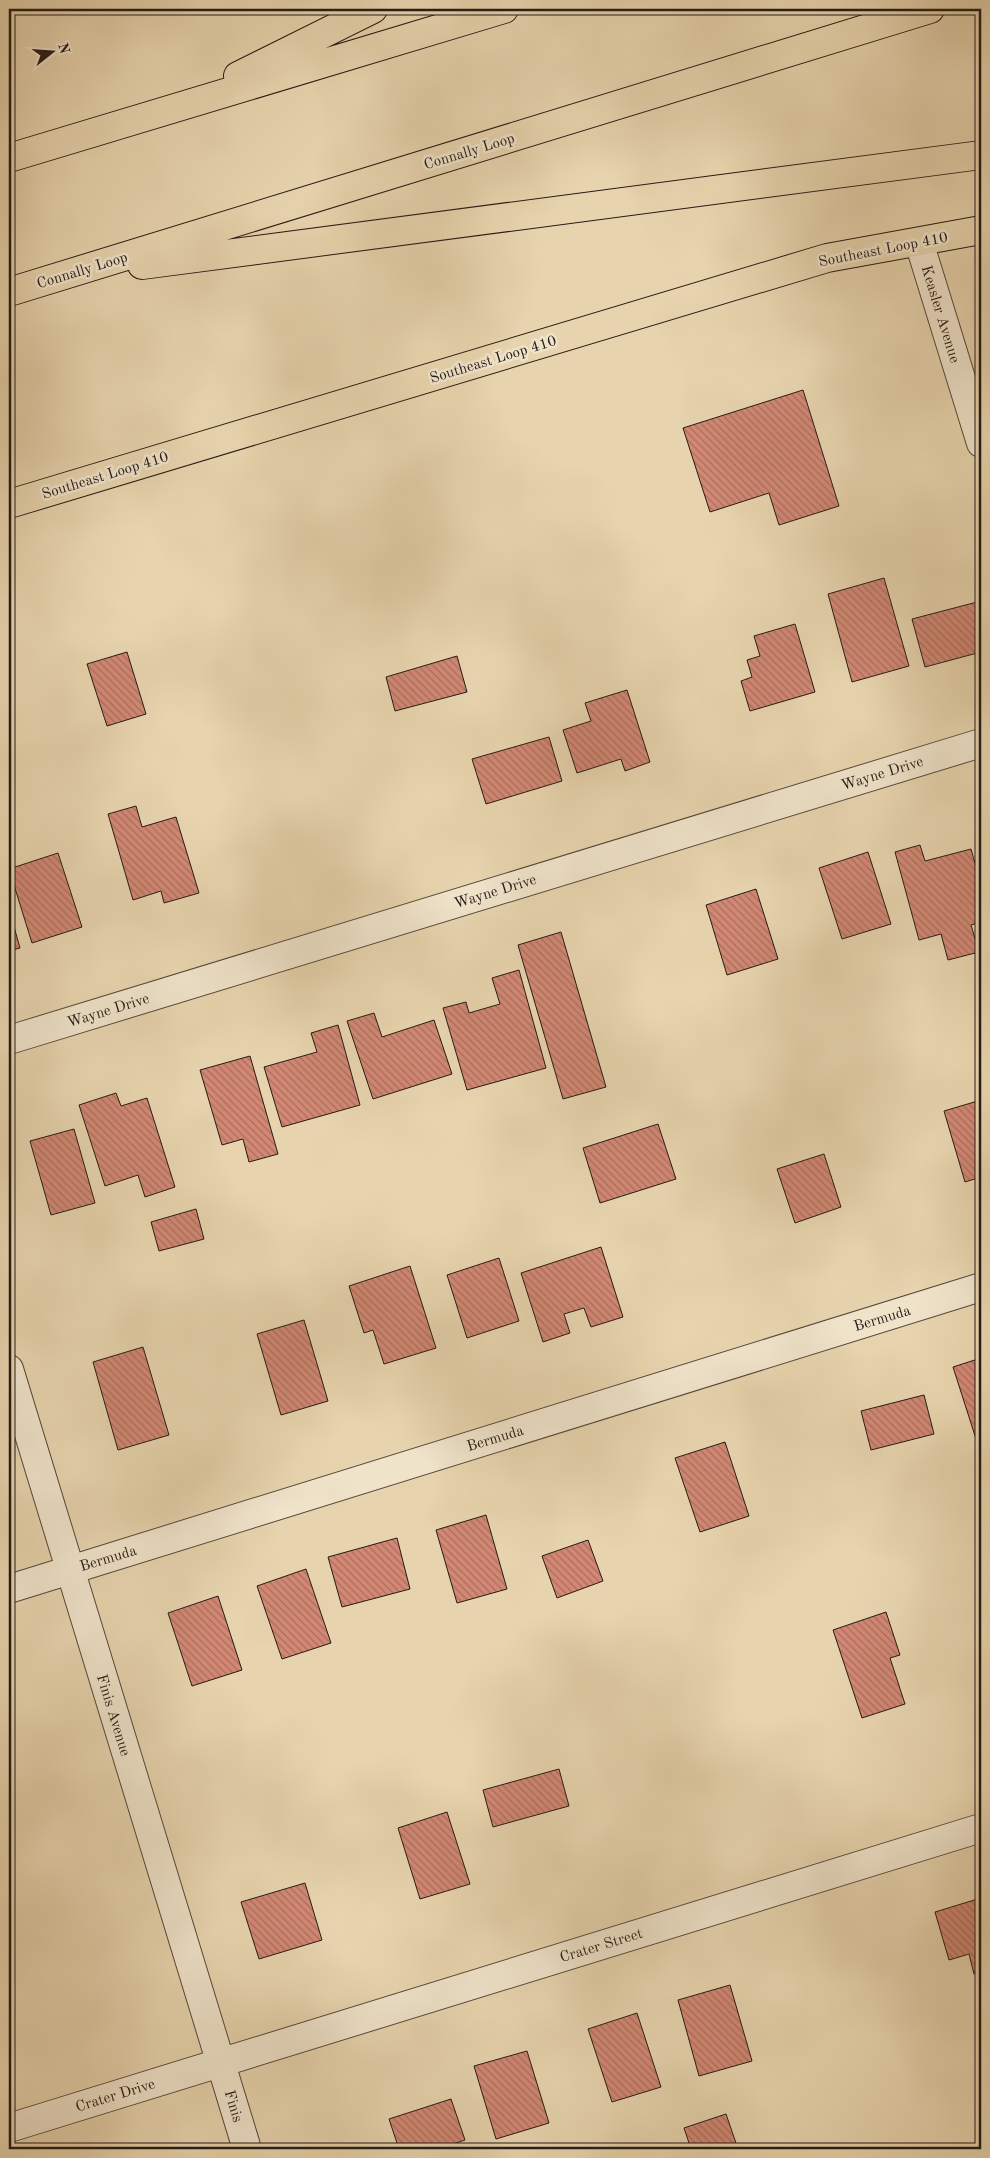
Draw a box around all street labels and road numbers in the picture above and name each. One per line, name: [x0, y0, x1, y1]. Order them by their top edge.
street label: Connally Loop: [422, 131, 517, 173]
street label: Southeast Loop 410: [817, 231, 949, 270]
street label: Connally Loop: [35, 250, 130, 292]
street label: Keasler Avenue: [918, 264, 962, 365]
street label: Southeast Loop 410: [428, 334, 558, 387]
street label: Southeast Loop 410: [40, 450, 170, 503]
street label: Wayne Drive: [840, 755, 925, 794]
street label: Wayne Drive: [453, 873, 538, 912]
street label: Wayne Drive: [66, 992, 151, 1031]
street label: Bermuda: [852, 1304, 913, 1335]
street label: Bermuda: [465, 1424, 526, 1455]
street label: Bermuda: [78, 1544, 139, 1575]
street label: Finis Avenue: [93, 1673, 132, 1758]
street label: Crater Street: [558, 1927, 645, 1966]
street label: Crater Drive: [74, 2077, 157, 2116]
street label: Finis: [221, 2089, 245, 2124]

